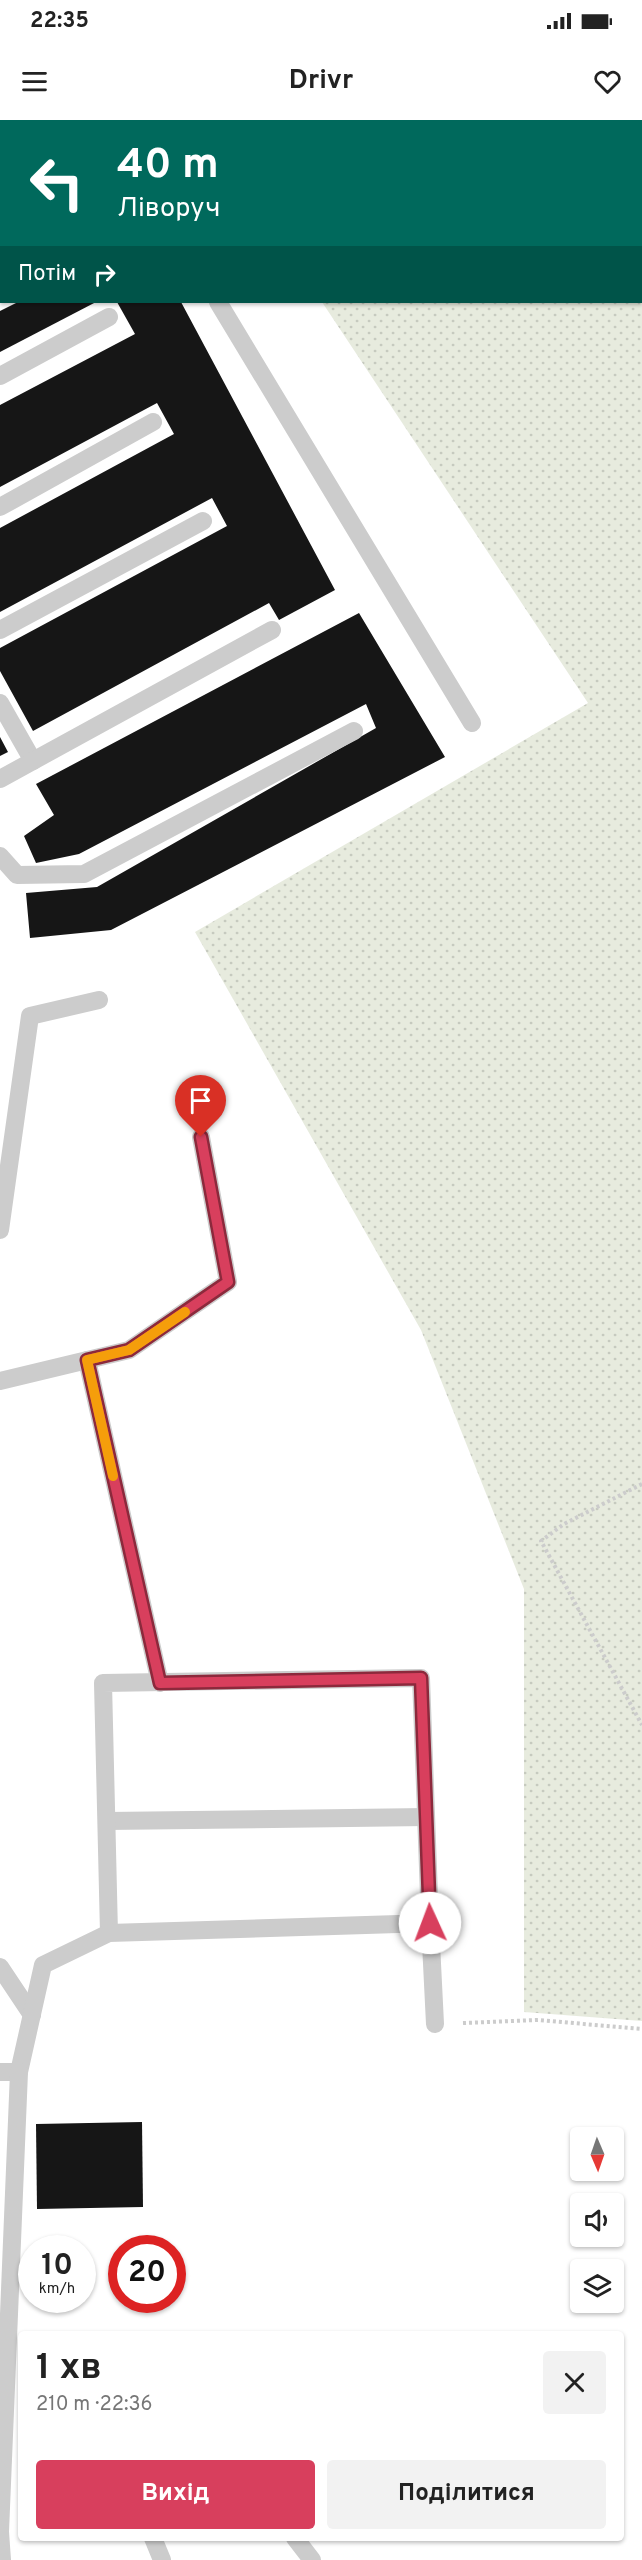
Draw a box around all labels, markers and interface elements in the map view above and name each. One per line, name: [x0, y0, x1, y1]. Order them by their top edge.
text: 22:35: [30, 8, 89, 35]
text: Drivr: [289, 64, 353, 98]
icon: menu: [18, 65, 51, 98]
icon: heart: [591, 65, 624, 98]
text: 40 m: [117, 140, 219, 193]
icon: left: [18, 144, 96, 222]
text: Ліворуч: [117, 192, 221, 226]
icon: right: [88, 258, 121, 291]
text: Потім: [18, 261, 76, 288]
pin: [175, 1075, 226, 1137]
icon: arrive: [184, 1084, 217, 1117]
position arrow: [398, 1891, 462, 1955]
north arrow: [570, 2127, 624, 2181]
map controls: [570, 2127, 624, 2313]
button: sound: [570, 2193, 624, 2247]
speed limit sign: 20: [108, 2235, 186, 2313]
text: 10: [41, 2248, 73, 2285]
button: layers: [570, 2259, 624, 2313]
text: km/h: [39, 2280, 75, 2299]
text: 1 хв: [36, 2346, 102, 2392]
button: close: [543, 2351, 606, 2414]
text: 210 m · 22:36: [36, 2392, 153, 2418]
button: Вихід: [36, 2460, 315, 2529]
button: Поділитися: [327, 2460, 606, 2529]

